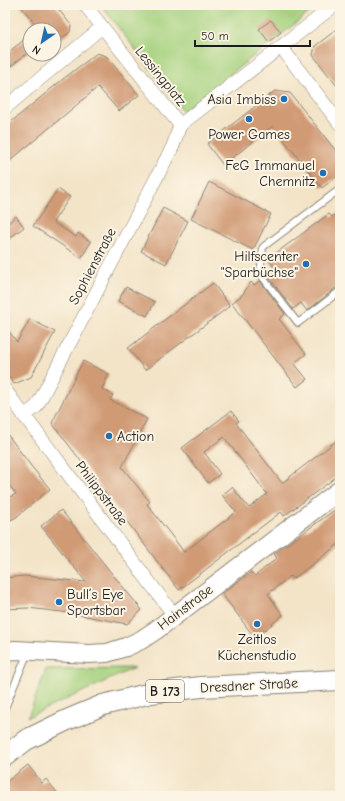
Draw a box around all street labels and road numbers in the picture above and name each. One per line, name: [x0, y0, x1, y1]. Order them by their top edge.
street label: Lessingplatz: [131, 43, 190, 109]
street label: Sophienstraße: [65, 225, 120, 308]
street label: Philippstraße: [72, 458, 131, 529]
street label: Hainstraße: [154, 581, 216, 634]
street label: Dresdner Straße: [200, 674, 298, 697]
road number: B 173: [146, 680, 184, 702]

